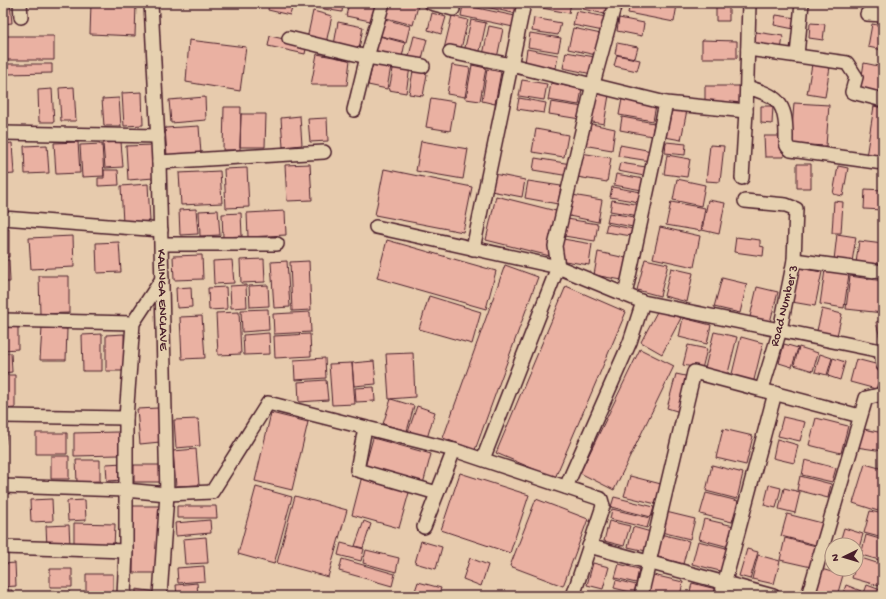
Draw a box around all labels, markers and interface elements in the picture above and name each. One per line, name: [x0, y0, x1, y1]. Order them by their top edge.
street label: KALINGA ENCLAVE: [154, 249, 171, 352]
street label: Road Number 3: [768, 264, 802, 348]
north arrow: [824, 537, 864, 577]
text: N: [830, 554, 842, 562]

